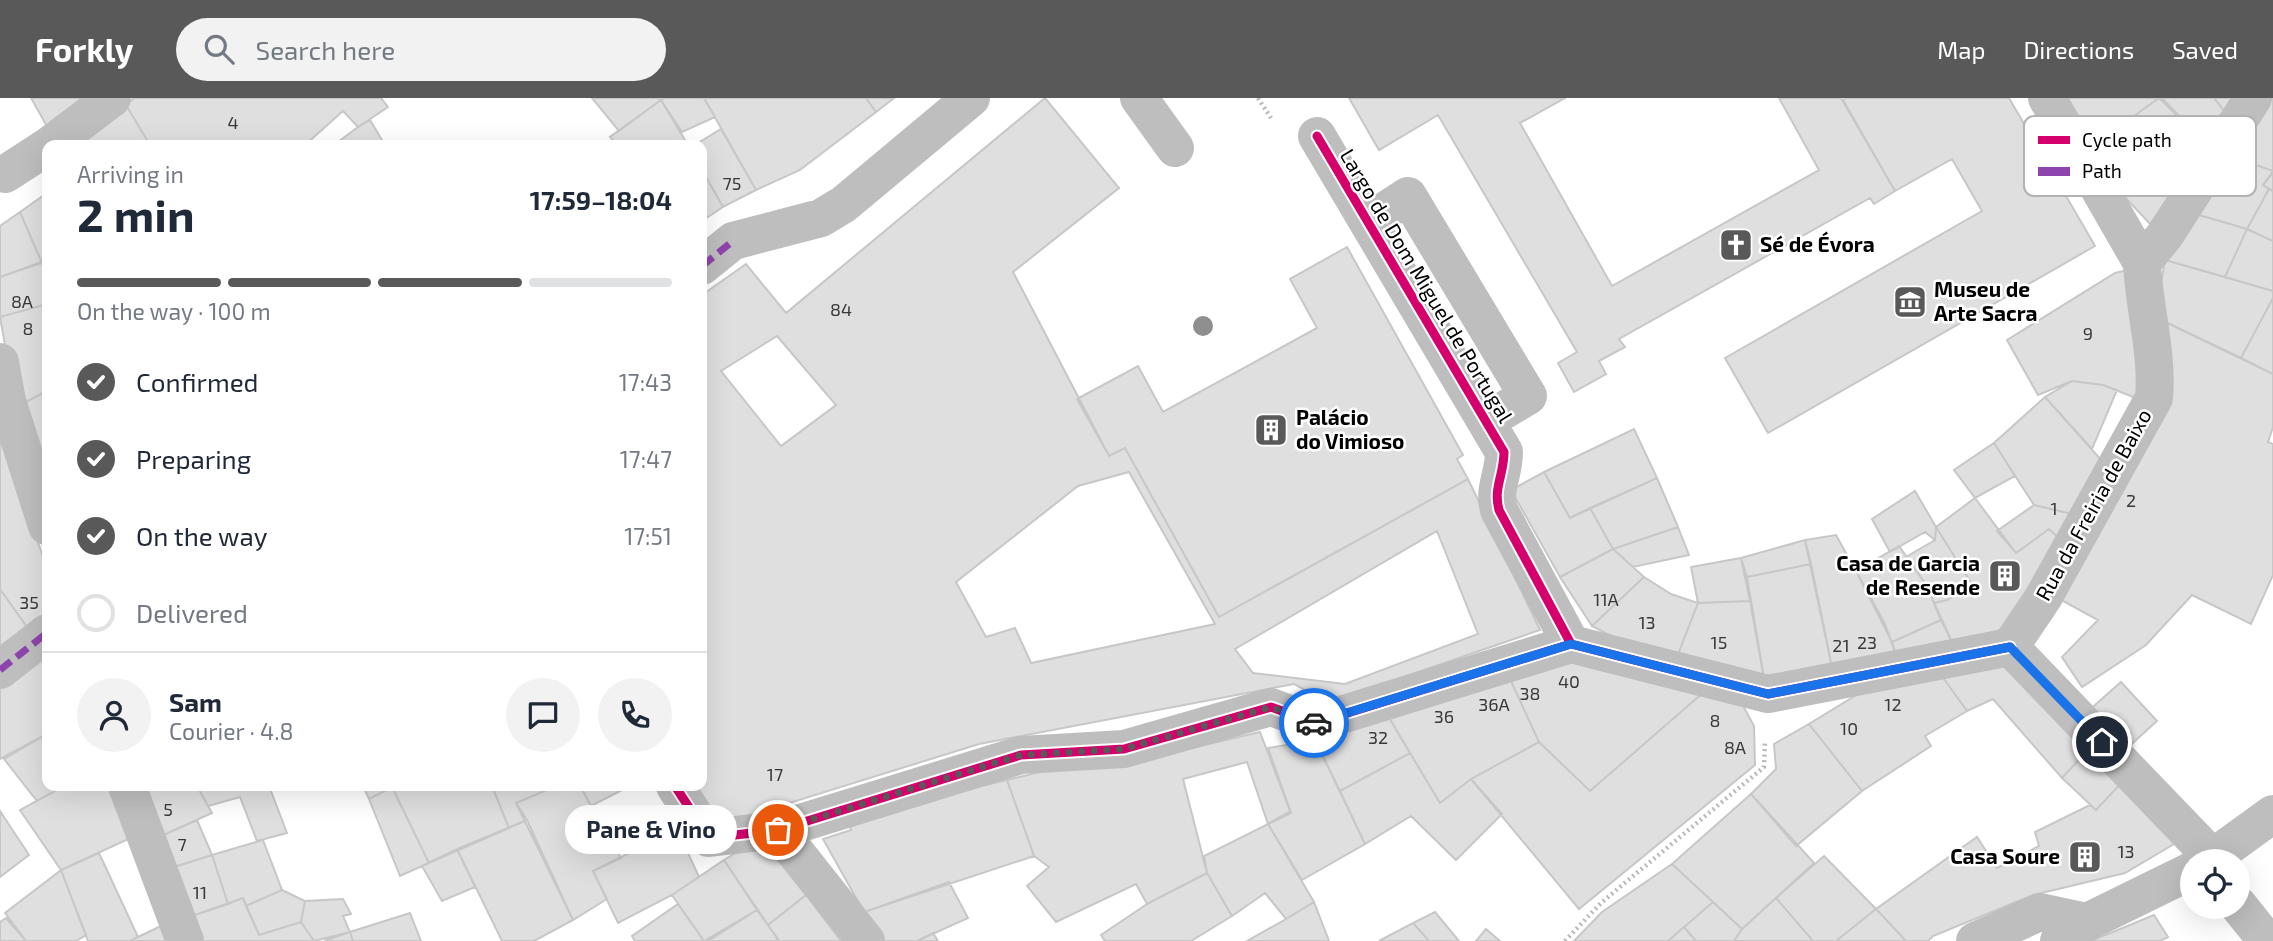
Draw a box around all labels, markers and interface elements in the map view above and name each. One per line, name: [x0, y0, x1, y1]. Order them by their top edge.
search box: [176, 18, 666, 81]
text: Forkly: [35, 29, 134, 69]
icon: search: [200, 30, 238, 68]
text: Search here: [256, 34, 395, 65]
text: Map: [1937, 35, 1985, 64]
text: Directions: [2023, 35, 2134, 64]
text: Saved: [2172, 35, 2238, 64]
house number: 4: [227, 111, 239, 133]
legend: [2024, 116, 2256, 196]
text: Cycle path: [2082, 128, 2172, 151]
street label: Largo de Dom Miguel de Portugal: [1336, 144, 1519, 427]
text: Path: [2082, 159, 2122, 182]
text: Arriving in: [77, 160, 184, 188]
house number: 75: [723, 172, 741, 194]
text: 17:59–18:04: [530, 184, 672, 215]
text: 2 min: [77, 186, 195, 241]
church icon: Sé de Évora: [1717, 226, 1755, 264]
place label: Sé de Évora: [1760, 231, 1875, 256]
place label: Museu de Arte Sacra: [1934, 276, 2038, 325]
museum icon: Museu de Arte Sacra: [1891, 283, 1929, 321]
house number: 8A: [11, 290, 34, 312]
text: On the way · 100 m: [77, 297, 271, 325]
house number: 84: [830, 298, 852, 320]
house number: 8: [23, 317, 33, 339]
house number: 9: [2083, 322, 2093, 344]
icon: check: [77, 363, 115, 401]
text: Confirmed: [136, 366, 259, 397]
text: 17:43: [619, 368, 672, 396]
place label: Palácio do Vimioso: [1296, 404, 1404, 453]
street label: Rua da Freiria de Baixo: [2030, 404, 2156, 605]
building icon: Palácio do Vimioso: [1252, 411, 1290, 449]
icon: check: [77, 440, 115, 478]
text: Preparing: [136, 443, 251, 474]
text: 17:47: [620, 445, 672, 473]
house number: 2: [2126, 489, 2136, 511]
house number: 1: [2050, 497, 2058, 519]
icon: check: [77, 517, 115, 555]
text: On the way: [136, 520, 267, 551]
text: 17:51: [624, 522, 672, 550]
place label: Casa de Garcia de Resende: [1836, 550, 1980, 599]
building icon: Casa de Garcia de Resende: [1986, 557, 2024, 595]
house number: 11A: [1593, 588, 1620, 610]
house number: 35: [19, 591, 39, 613]
text: Delivered: [136, 597, 248, 628]
house number: 13: [1638, 611, 1656, 633]
house number: 15: [1711, 631, 1727, 653]
house number: 23: [1857, 631, 1877, 653]
house number: 21: [1832, 634, 1850, 656]
house number: 40: [1558, 670, 1580, 692]
button: person: [77, 678, 151, 752]
button: chat: [506, 678, 580, 752]
button: phone: [598, 678, 672, 752]
house number: 38: [1520, 682, 1540, 704]
text: Sam: [169, 686, 222, 717]
courier: [1279, 688, 1349, 758]
house number: 36A: [1478, 693, 1511, 715]
house number: 12: [1884, 693, 1902, 715]
icon: car: [1295, 704, 1333, 742]
house number: 36: [1434, 705, 1454, 727]
house number: 8: [1710, 709, 1720, 731]
pin: [2072, 712, 2132, 772]
text: Courier · 4.8: [169, 717, 293, 745]
house number: 10: [1840, 717, 1858, 739]
icon: home: [2083, 723, 2121, 761]
house number: 32: [1368, 726, 1388, 748]
house number: 8A: [1724, 736, 1747, 758]
house number: 17: [767, 763, 783, 785]
house number: 5: [163, 798, 173, 820]
pin: [748, 800, 808, 860]
callout: Pane & Vino: [564, 806, 736, 854]
icon: bag: [759, 811, 797, 849]
text: Pane & Vino: [586, 815, 716, 843]
house number: 7: [177, 833, 187, 855]
building icon: Casa Soure: [2066, 838, 2104, 876]
house number: 13: [2117, 840, 2135, 862]
place label: Casa Soure: [1950, 843, 2060, 868]
map controls: [2180, 849, 2250, 919]
button: locate: [2180, 849, 2250, 919]
house number: 11: [193, 881, 207, 903]

